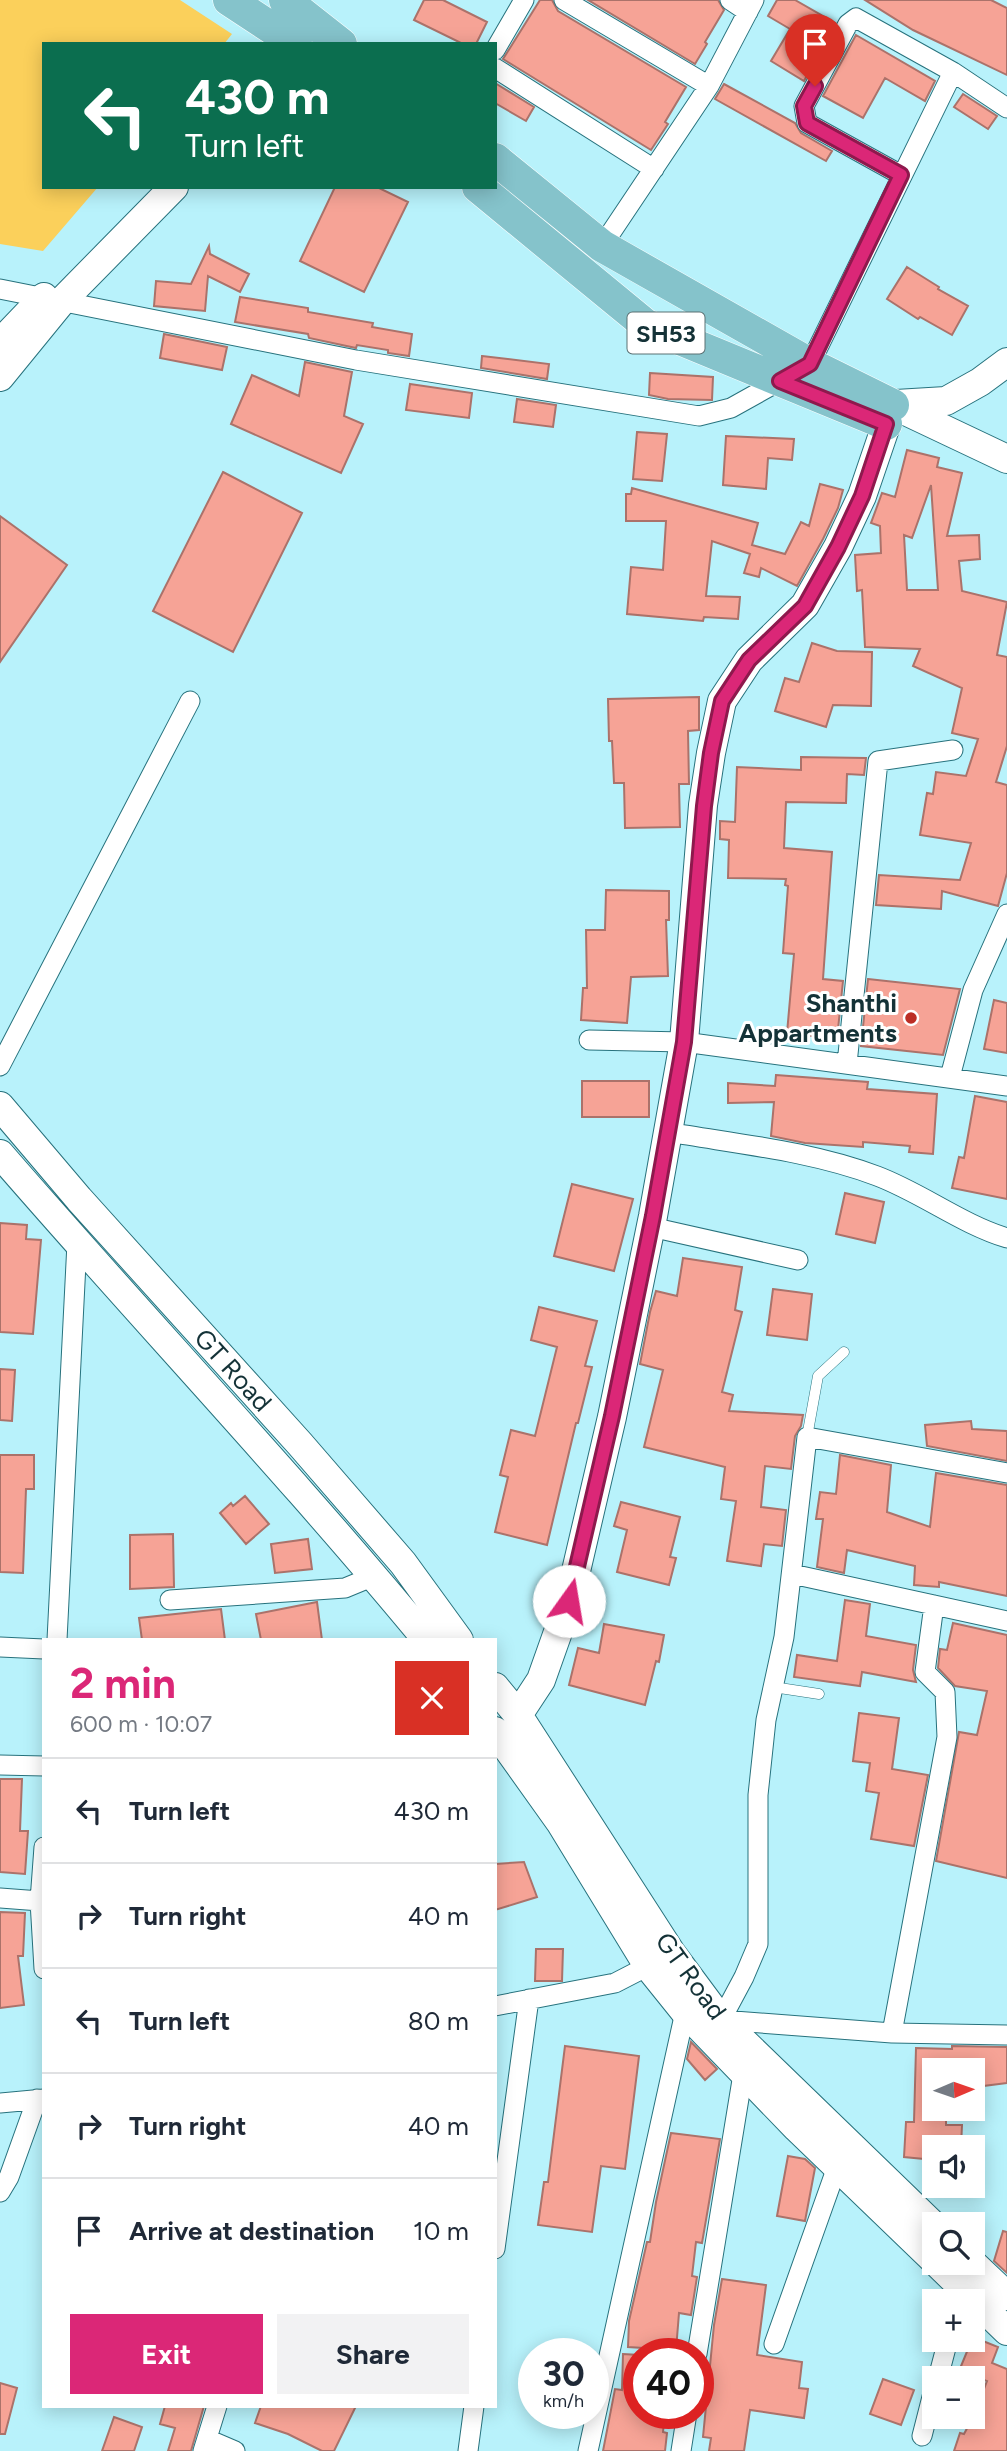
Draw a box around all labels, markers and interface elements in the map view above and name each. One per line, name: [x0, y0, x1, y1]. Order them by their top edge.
pin: [785, 14, 845, 86]
icon: arrive: [796, 25, 834, 63]
text: 430 m: [185, 67, 329, 126]
icon: left: [70, 70, 161, 161]
text: Turn left: [185, 127, 304, 165]
road number: SH53: [628, 312, 704, 354]
place label: Shanthi Appartments: [739, 987, 897, 1049]
marker: Shanthi Appartments: [903, 1010, 919, 1026]
street label: GT Road: [188, 1322, 278, 1418]
position arrow: [532, 1564, 606, 1638]
text: 2 min: [70, 1658, 176, 1709]
button: close: [395, 1661, 469, 1735]
text: 600 m · 10:07: [70, 1710, 212, 1738]
icon: left: [70, 1792, 108, 1830]
text: Turn left: [129, 1795, 230, 1827]
text: 430 m: [393, 1795, 469, 1827]
icon: right: [70, 1897, 108, 1935]
text: Turn right: [129, 1900, 246, 1932]
text: 40 m: [408, 1900, 469, 1932]
street label: GT Road: [649, 1926, 733, 2026]
icon: left: [70, 2002, 108, 2040]
text: Turn left: [129, 2005, 230, 2037]
text: 80 m: [408, 2005, 469, 2037]
north arrow: [922, 2058, 985, 2121]
map controls: [922, 2058, 985, 2429]
icon: right: [70, 2107, 108, 2145]
text: Turn right: [129, 2110, 246, 2142]
text: 40 m: [408, 2110, 469, 2142]
button: sound: [922, 2135, 985, 2198]
icon: arrive: [70, 2212, 108, 2250]
button: search: [922, 2212, 985, 2275]
text: Arrive at destination: [129, 2215, 374, 2247]
text: 10 m: [413, 2215, 469, 2247]
button: +: [922, 2289, 985, 2352]
button: Exit: [70, 2314, 263, 2394]
button: Share: [277, 2314, 469, 2394]
speed limit sign: 40: [623, 2338, 714, 2429]
text: 30: [542, 2353, 585, 2395]
button: −: [922, 2366, 985, 2429]
text: km/h: [543, 2390, 584, 2412]

